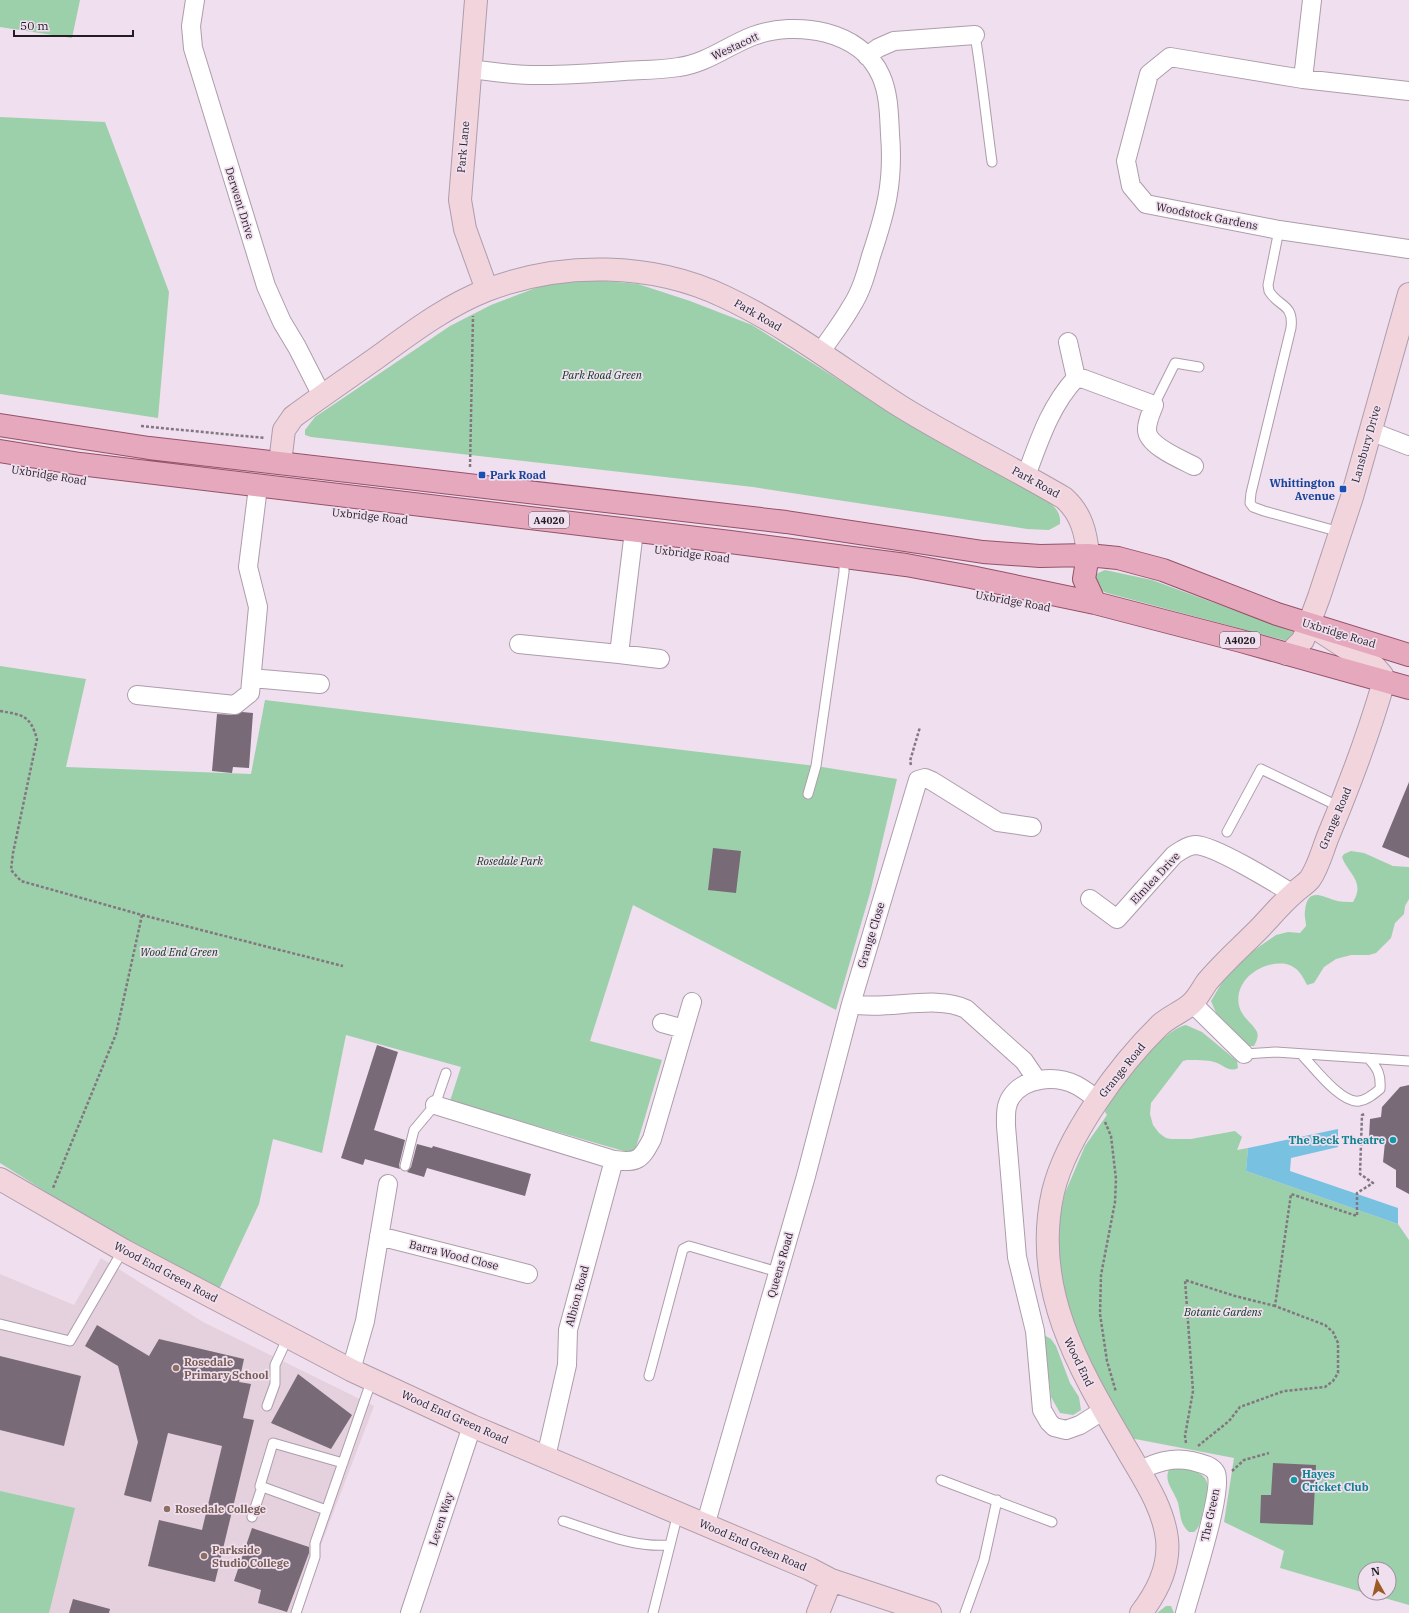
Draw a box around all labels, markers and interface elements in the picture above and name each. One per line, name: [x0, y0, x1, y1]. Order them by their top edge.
scale bar: [14, 12, 133, 38]
text: 50 m: [20, 18, 49, 33]
street label: Westacott: [709, 29, 761, 63]
street label: Park Lane: [454, 120, 472, 174]
street label: Derwent Drive: [222, 165, 258, 241]
street label: Woodstock Gardens: [1155, 199, 1259, 233]
street label: Park Road: [732, 296, 785, 334]
park label: Park Road Green: [561, 368, 643, 382]
street label: Lansbury Drive: [1348, 404, 1384, 484]
street label: Uxbridge Road: [10, 462, 88, 488]
street label: Park Road: [1010, 463, 1063, 501]
place label: Park Road: [490, 468, 546, 482]
marker: Park Road: [477, 470, 487, 480]
place label: Whittington Avenue: [1269, 476, 1335, 503]
marker: Whittington Avenue: [1338, 484, 1348, 494]
street label: Uxbridge Road: [331, 505, 409, 527]
road number: A4020: [529, 512, 569, 528]
street label: Uxbridge Road: [653, 542, 731, 566]
street label: Uxbridge Road: [974, 587, 1052, 615]
street label: Uxbridge Road: [1300, 615, 1378, 651]
road number: A4020: [1220, 632, 1260, 648]
street label: Grange Road: [1316, 784, 1355, 851]
street label: Elmlea Drive: [1127, 849, 1183, 907]
park label: Rosedale Park: [476, 854, 543, 868]
street label: Grange Close: [854, 900, 888, 970]
park label: Wood End Green: [140, 945, 219, 959]
street label: Grange Road: [1096, 1040, 1149, 1100]
place label: The Beck Theatre: [1288, 1133, 1385, 1147]
marker: The Beck Theatre: [1388, 1135, 1398, 1145]
street label: Queens Road: [764, 1230, 796, 1299]
street label: Barra Wood Close: [408, 1237, 500, 1273]
street label: Wood End Green Road: [112, 1239, 221, 1305]
street label: Albion Road: [562, 1264, 592, 1328]
park label: Botanic Gardens: [1183, 1305, 1263, 1319]
street label: Wood End: [1061, 1335, 1097, 1389]
place label: Rosedale Primary School: [184, 1355, 269, 1382]
marker: Rosedale Primary School: [171, 1363, 181, 1373]
street label: Wood End Green Road: [399, 1387, 511, 1447]
place label: Hayes Cricket Club: [1302, 1467, 1369, 1494]
marker: Hayes Cricket Club: [1289, 1475, 1299, 1485]
street label: The Green: [1198, 1487, 1222, 1543]
street label: Leven Way: [426, 1490, 456, 1548]
place label: Rosedale College: [175, 1502, 266, 1516]
marker: Rosedale College: [162, 1504, 172, 1514]
street label: Wood End Green Road: [697, 1516, 809, 1574]
place label: Parkside Studio College: [212, 1543, 289, 1570]
marker: Parkside Studio College: [199, 1551, 209, 1561]
north arrow: [1357, 1561, 1397, 1601]
text: N: [1370, 1564, 1381, 1579]

